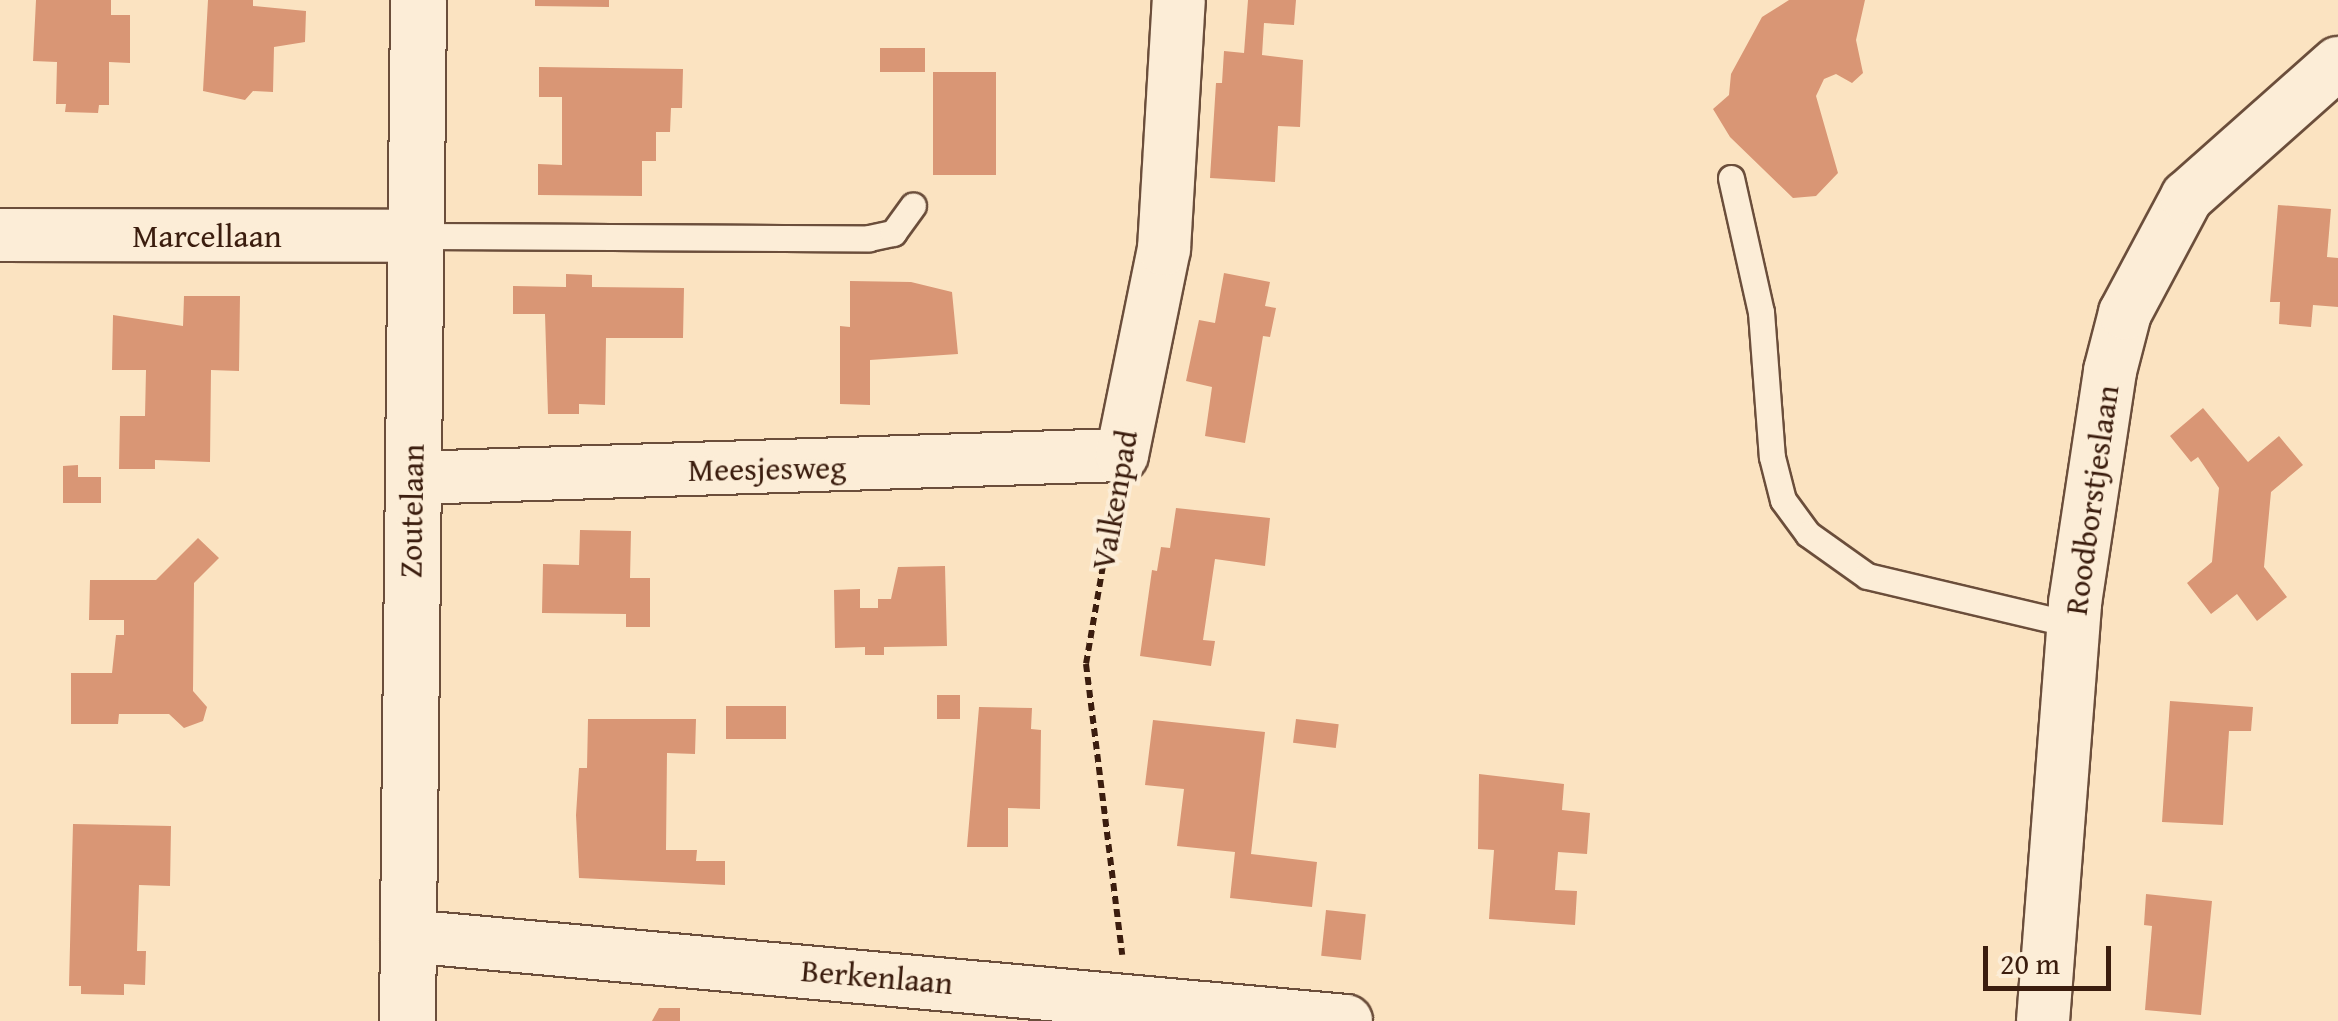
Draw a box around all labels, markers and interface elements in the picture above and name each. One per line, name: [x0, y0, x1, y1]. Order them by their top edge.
street label: Marcellaan: [132, 217, 282, 255]
street label: Roodborstjeslaan: [2057, 383, 2127, 617]
street label: Valkenpad: [1084, 427, 1146, 573]
street label: Zoutelaan: [392, 444, 432, 578]
street label: Meesjesweg: [688, 448, 846, 490]
scale bar: [1988, 926, 2116, 988]
text: 20 m: [2000, 941, 2060, 985]
street label: Berkenlaan: [800, 951, 954, 1003]

